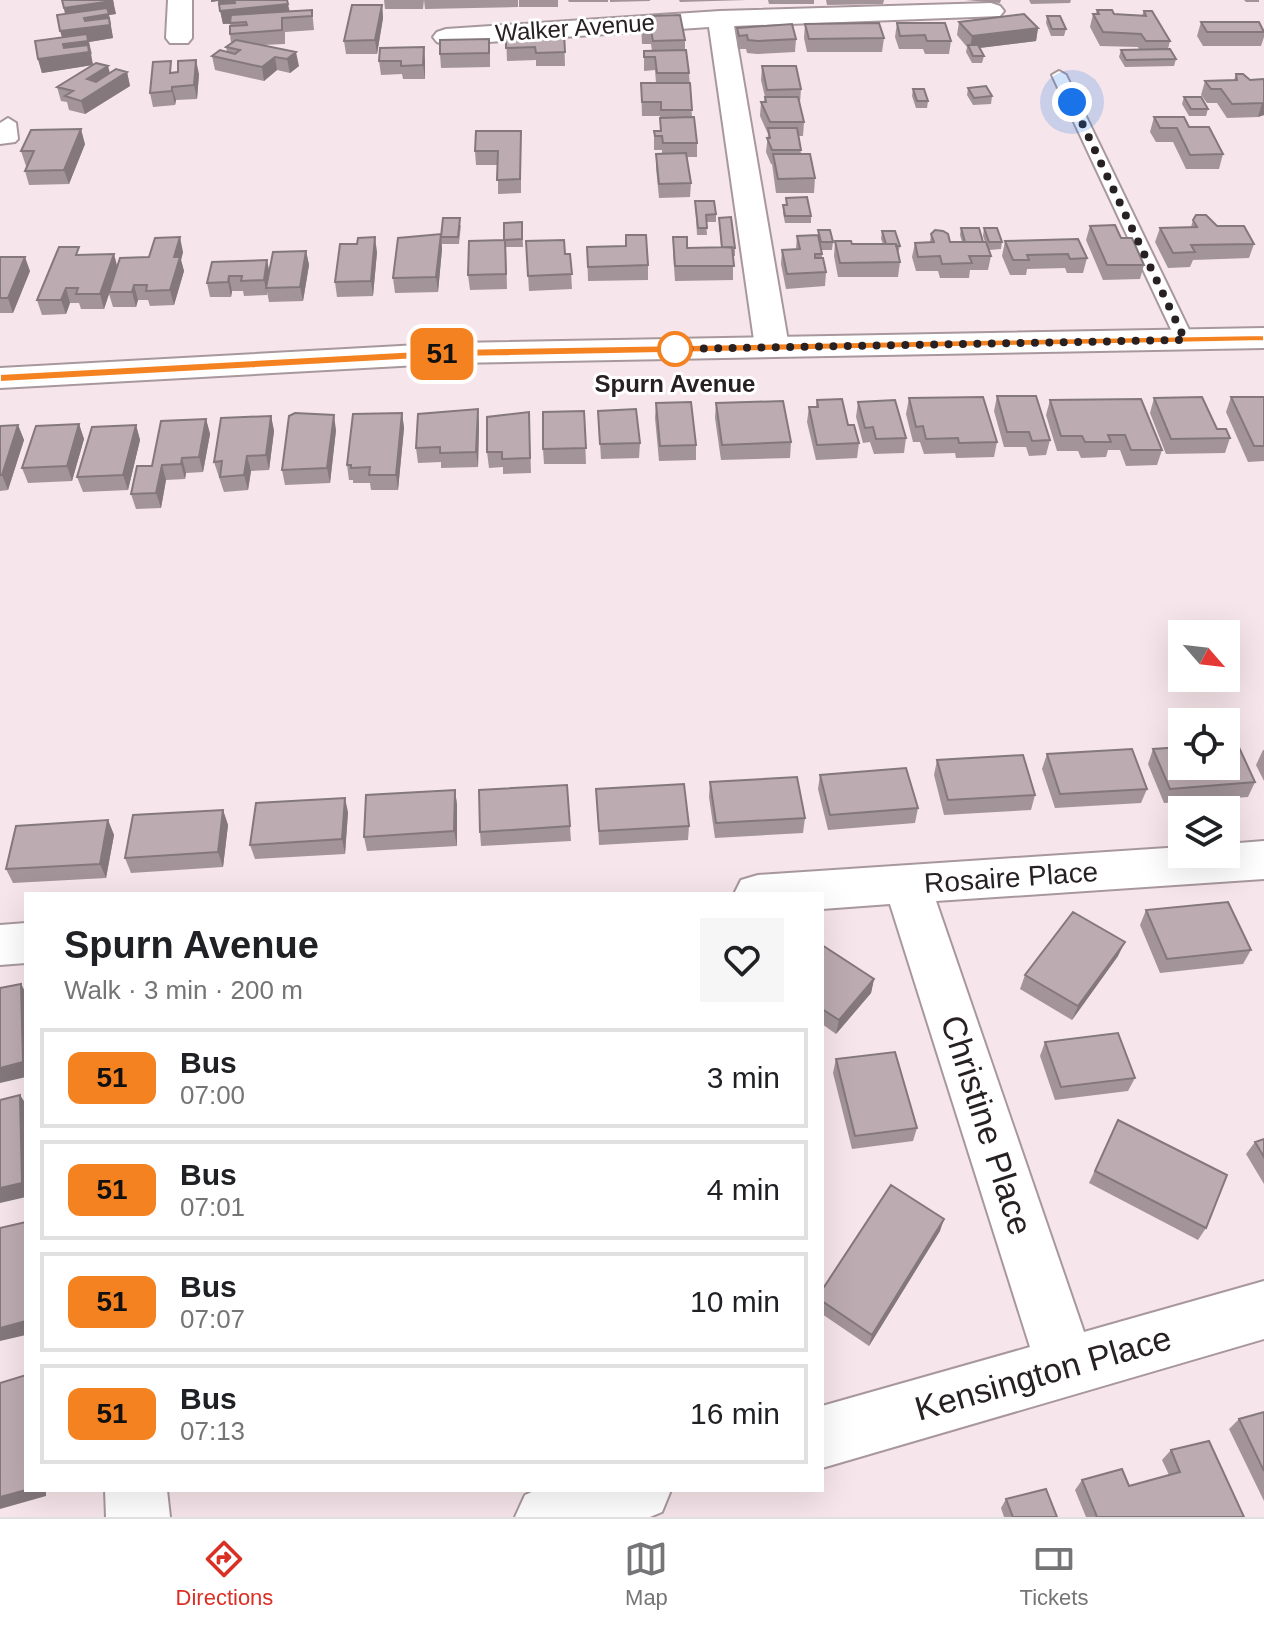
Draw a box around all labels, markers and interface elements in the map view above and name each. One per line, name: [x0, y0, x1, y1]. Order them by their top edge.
street label: Walker Avenue: [494, 8, 656, 47]
your location: [1052, 82, 1092, 122]
line badge: 51: [406, 328, 478, 380]
marker: Spurn Avenue: [658, 332, 692, 366]
text: 51: [426, 338, 458, 369]
place label: Spurn Avenue: [595, 370, 755, 397]
north arrow: [1168, 620, 1240, 692]
map controls: [1168, 620, 1240, 868]
button: locate: [1168, 708, 1240, 780]
button: layers: [1168, 796, 1240, 868]
street label: Rosaire Place: [923, 856, 1099, 899]
button: heart: [700, 918, 784, 1002]
text: Spurn Avenue: [64, 924, 319, 966]
text: Walk · 3 min · 200 m: [64, 975, 303, 1005]
street label: Christine Place: [934, 1010, 1040, 1240]
text: Bus: [180, 1046, 237, 1079]
text: 3 min: [707, 1061, 780, 1094]
text: 51: [96, 1062, 128, 1093]
text: 07:00: [180, 1080, 245, 1110]
text: Bus: [180, 1158, 237, 1191]
text: 4 min: [707, 1173, 780, 1206]
text: 51: [96, 1174, 128, 1205]
text: 07:01: [180, 1192, 245, 1222]
text: Bus: [180, 1270, 237, 1303]
text: 10 min: [690, 1285, 780, 1318]
text: 51: [96, 1286, 128, 1317]
text: 07:07: [180, 1304, 245, 1334]
street label: Kensington Place: [911, 1318, 1175, 1428]
text: Bus: [180, 1382, 237, 1415]
text: 16 min: [690, 1397, 780, 1430]
text: 51: [96, 1398, 128, 1429]
text: 07:13: [180, 1416, 245, 1446]
tab: Directions: [176, 1537, 273, 1611]
tab: Map: [624, 1537, 668, 1611]
tab: Tickets: [1020, 1537, 1088, 1611]

